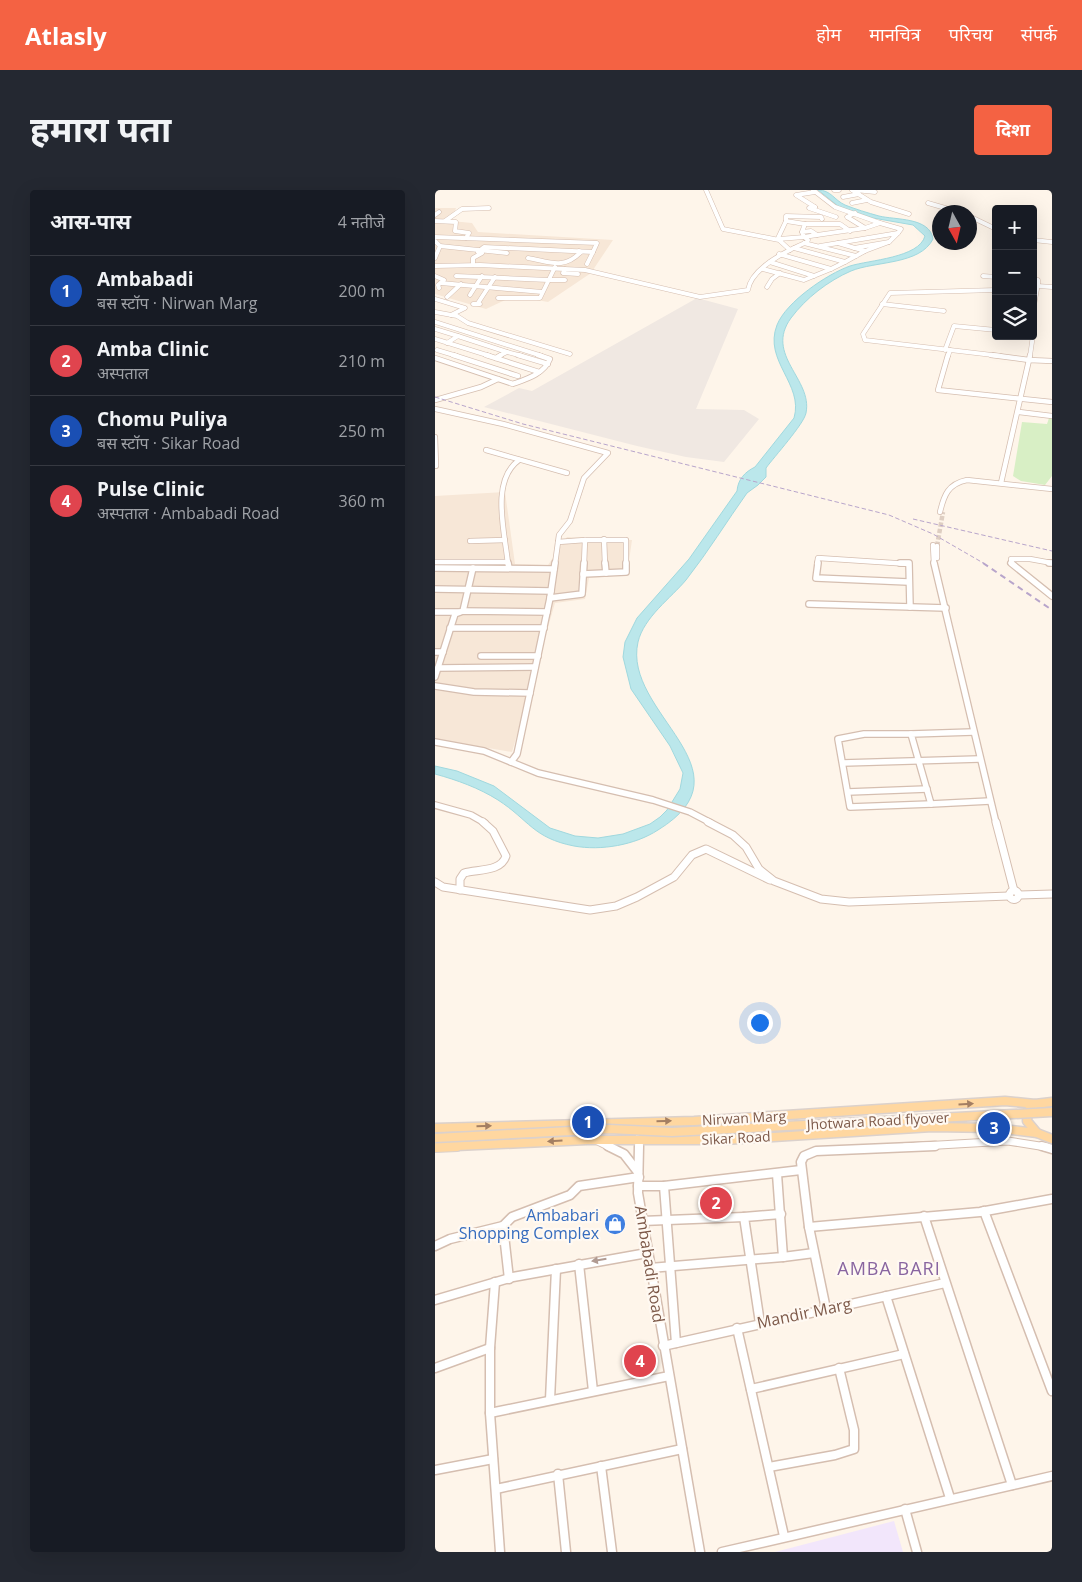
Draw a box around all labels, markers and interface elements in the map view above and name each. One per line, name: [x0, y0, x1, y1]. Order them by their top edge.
text: Atlasly: [25, 19, 107, 52]
text: होम: [816, 22, 841, 46]
text: मानचित्र: [869, 22, 921, 46]
text: परिचय: [949, 22, 993, 46]
text: संपर्क: [1021, 22, 1057, 46]
text: हमारा पता: [30, 105, 171, 152]
button: दिशा: [974, 105, 1052, 155]
north arrow: [932, 205, 977, 250]
map controls: [992, 205, 1037, 340]
button: +: [992, 205, 1037, 250]
text: आस-पास: [50, 207, 131, 235]
text: 4 नतीजे: [338, 211, 385, 233]
button: −: [992, 250, 1037, 295]
text: Ambabadi: [97, 266, 194, 292]
text: 1: [61, 280, 71, 302]
text: 200 m: [339, 280, 385, 302]
text: बस स्टॉप · Nirwan Marg: [97, 292, 258, 314]
button: layers: [992, 295, 1037, 340]
text: Amba Clinic: [97, 336, 209, 362]
text: 2: [61, 350, 71, 372]
text: 210 m: [339, 350, 385, 372]
text: अस्पताल: [97, 362, 149, 384]
text: Chomu Puliya: [97, 406, 228, 432]
text: 3: [61, 420, 71, 442]
text: 250 m: [339, 420, 385, 442]
text: बस स्टॉप · Sikar Road: [97, 432, 240, 454]
text: Pulse Clinic: [97, 476, 205, 502]
text: 4: [61, 490, 71, 512]
text: 360 m: [339, 490, 385, 512]
text: अस्पताल · Ambabadi Road: [97, 502, 280, 524]
your location: [747, 1010, 773, 1036]
one-way arrow: [958, 1100, 974, 1108]
pin: 1: [572, 1103, 604, 1141]
street label: Nirwan Marg: [701, 1106, 787, 1129]
street label: Jhotwara Road flyover: [804, 1107, 950, 1134]
pin: 3: [978, 1109, 1010, 1147]
one-way arrow: [656, 1117, 672, 1125]
one-way arrow: [476, 1122, 492, 1130]
street label: Sikar Road: [701, 1126, 771, 1149]
one-way arrow: [547, 1137, 563, 1145]
pin: 2: [700, 1184, 732, 1222]
place label: Ambabari Shopping Complex: [459, 1204, 600, 1244]
street label: Ambabadi Road: [630, 1204, 670, 1324]
shop icon: Ambabari Shopping Complex: [603, 1212, 627, 1236]
one-way arrow: [591, 1256, 607, 1264]
district label: AMBA BARI: [837, 1256, 941, 1280]
street label: Mandir Marg: [755, 1292, 854, 1334]
pin: 4: [624, 1342, 656, 1380]

